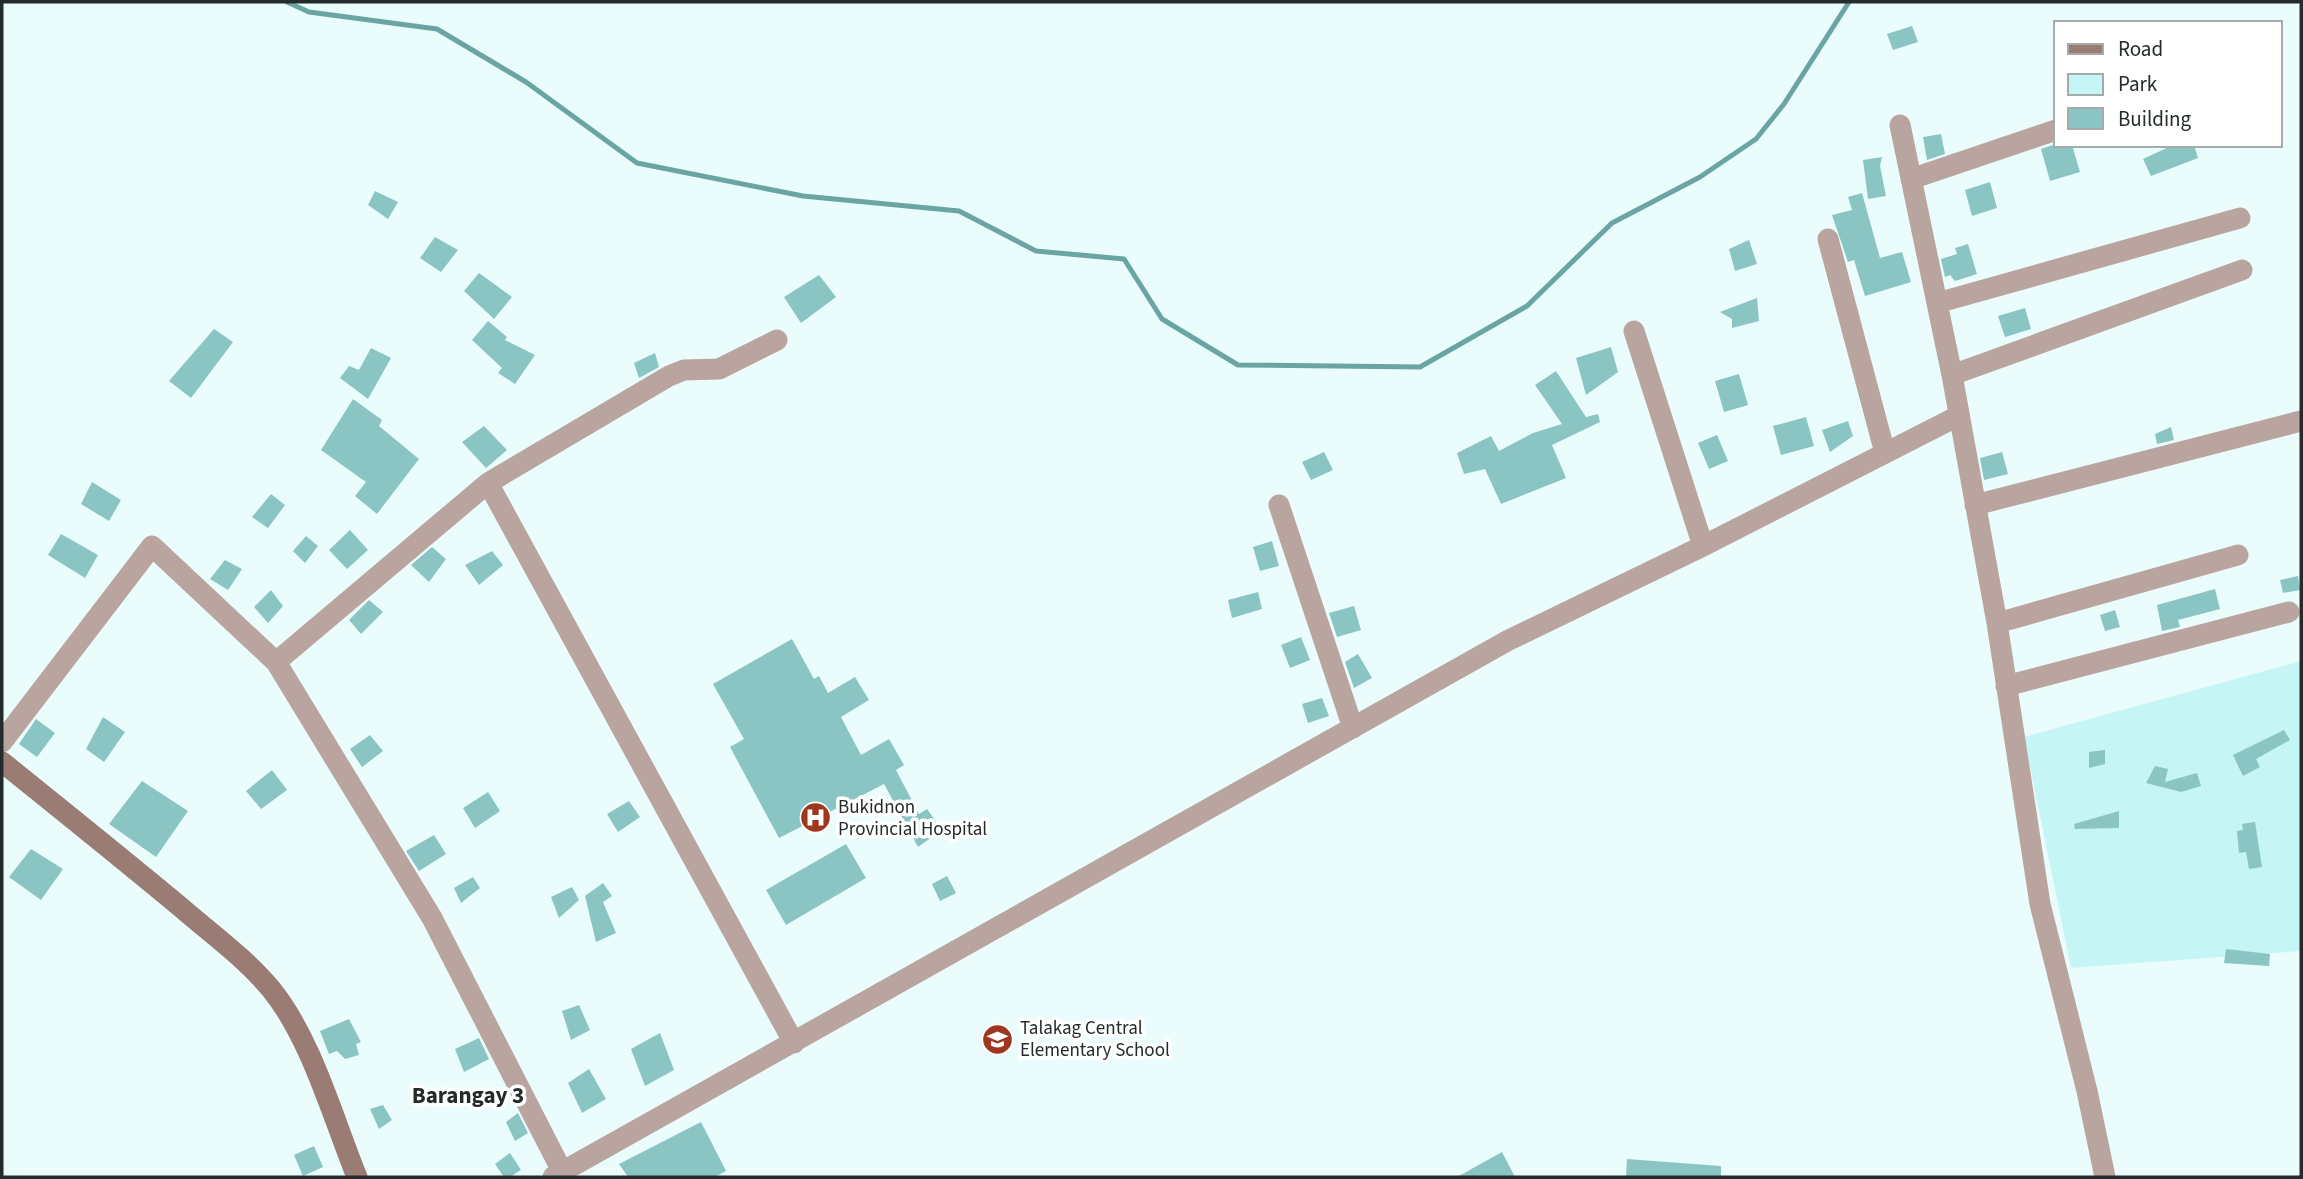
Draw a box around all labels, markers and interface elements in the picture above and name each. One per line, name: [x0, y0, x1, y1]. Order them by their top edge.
legend: [2054, 21, 2282, 147]
text: Road: [2118, 34, 2163, 64]
text: Park: [2118, 69, 2158, 99]
text: Building: [2118, 104, 2192, 134]
place label: Bukidnon Provincial Hospital: [838, 794, 987, 843]
hospital icon: Bukidnon Provincial Hospital: [798, 801, 832, 835]
place label: Talakag Central Elementary School: [1020, 1015, 1170, 1064]
school or university icon: Talakag Central Elementary School: [980, 1022, 1014, 1056]
district label: Barangay 3: [412, 1079, 524, 1112]

